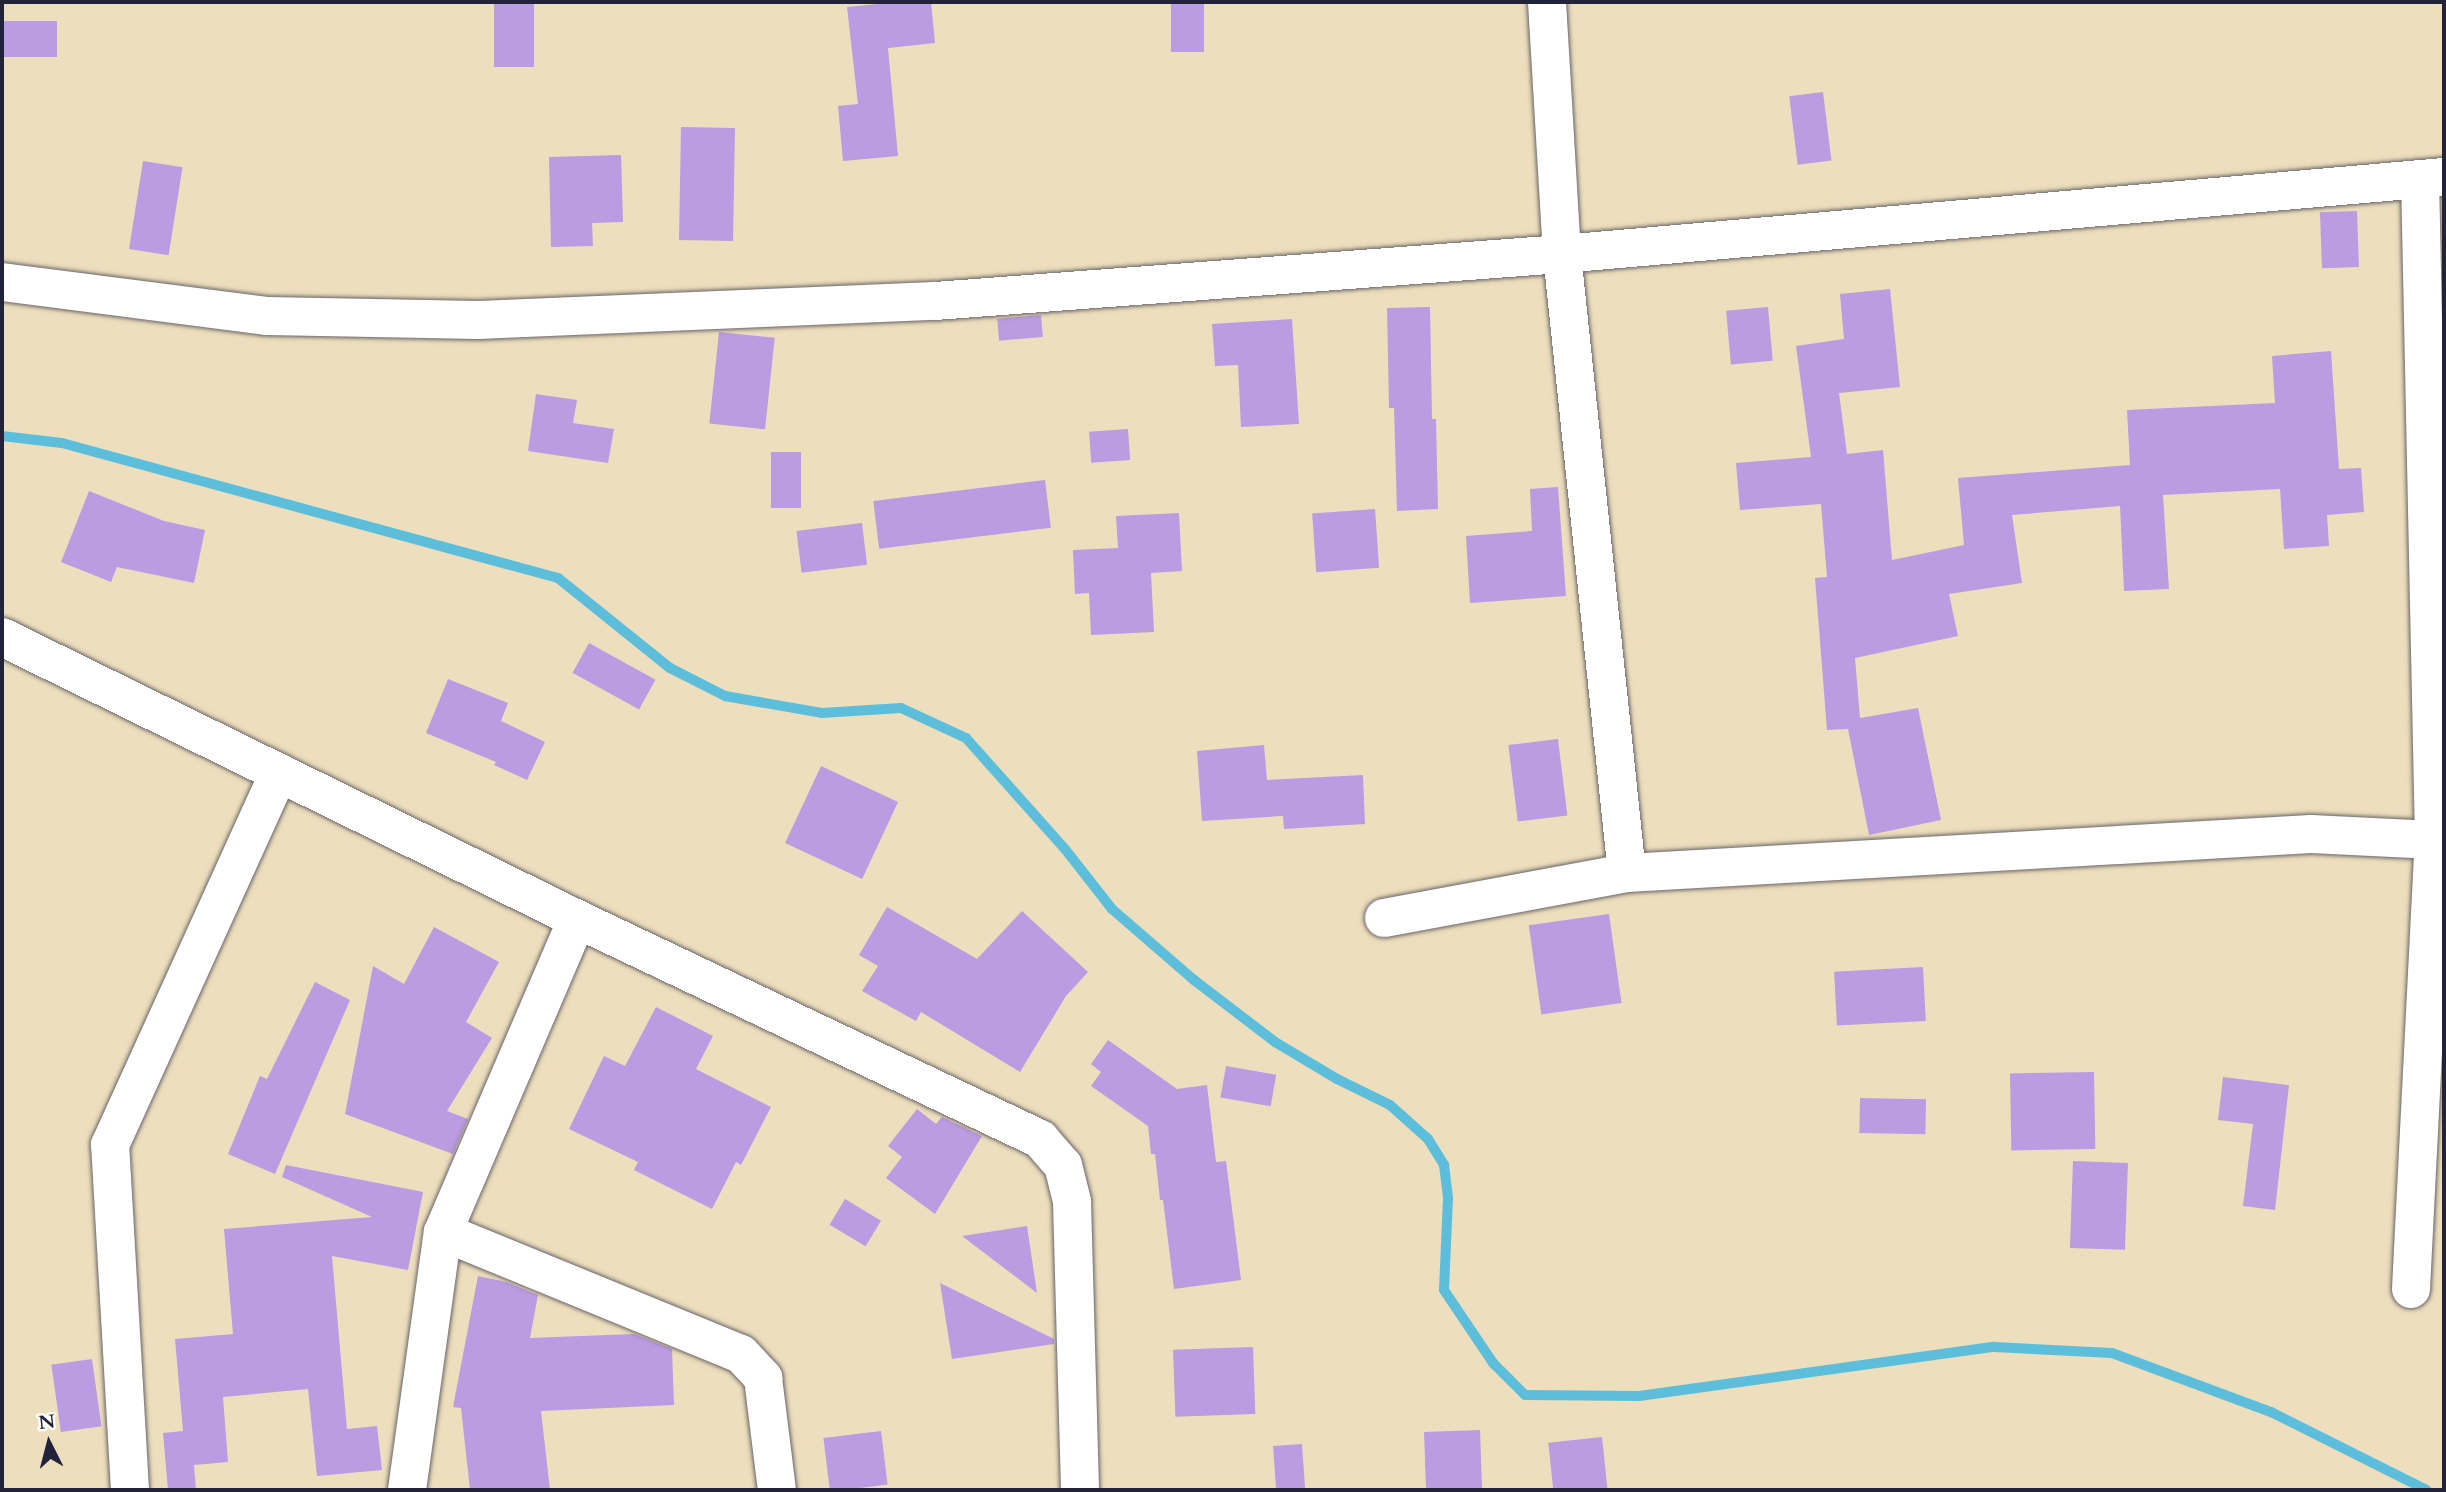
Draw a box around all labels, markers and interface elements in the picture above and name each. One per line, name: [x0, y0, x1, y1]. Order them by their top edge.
north arrow: [14, 1408, 84, 1478]
text: N: [37, 1408, 56, 1436]

